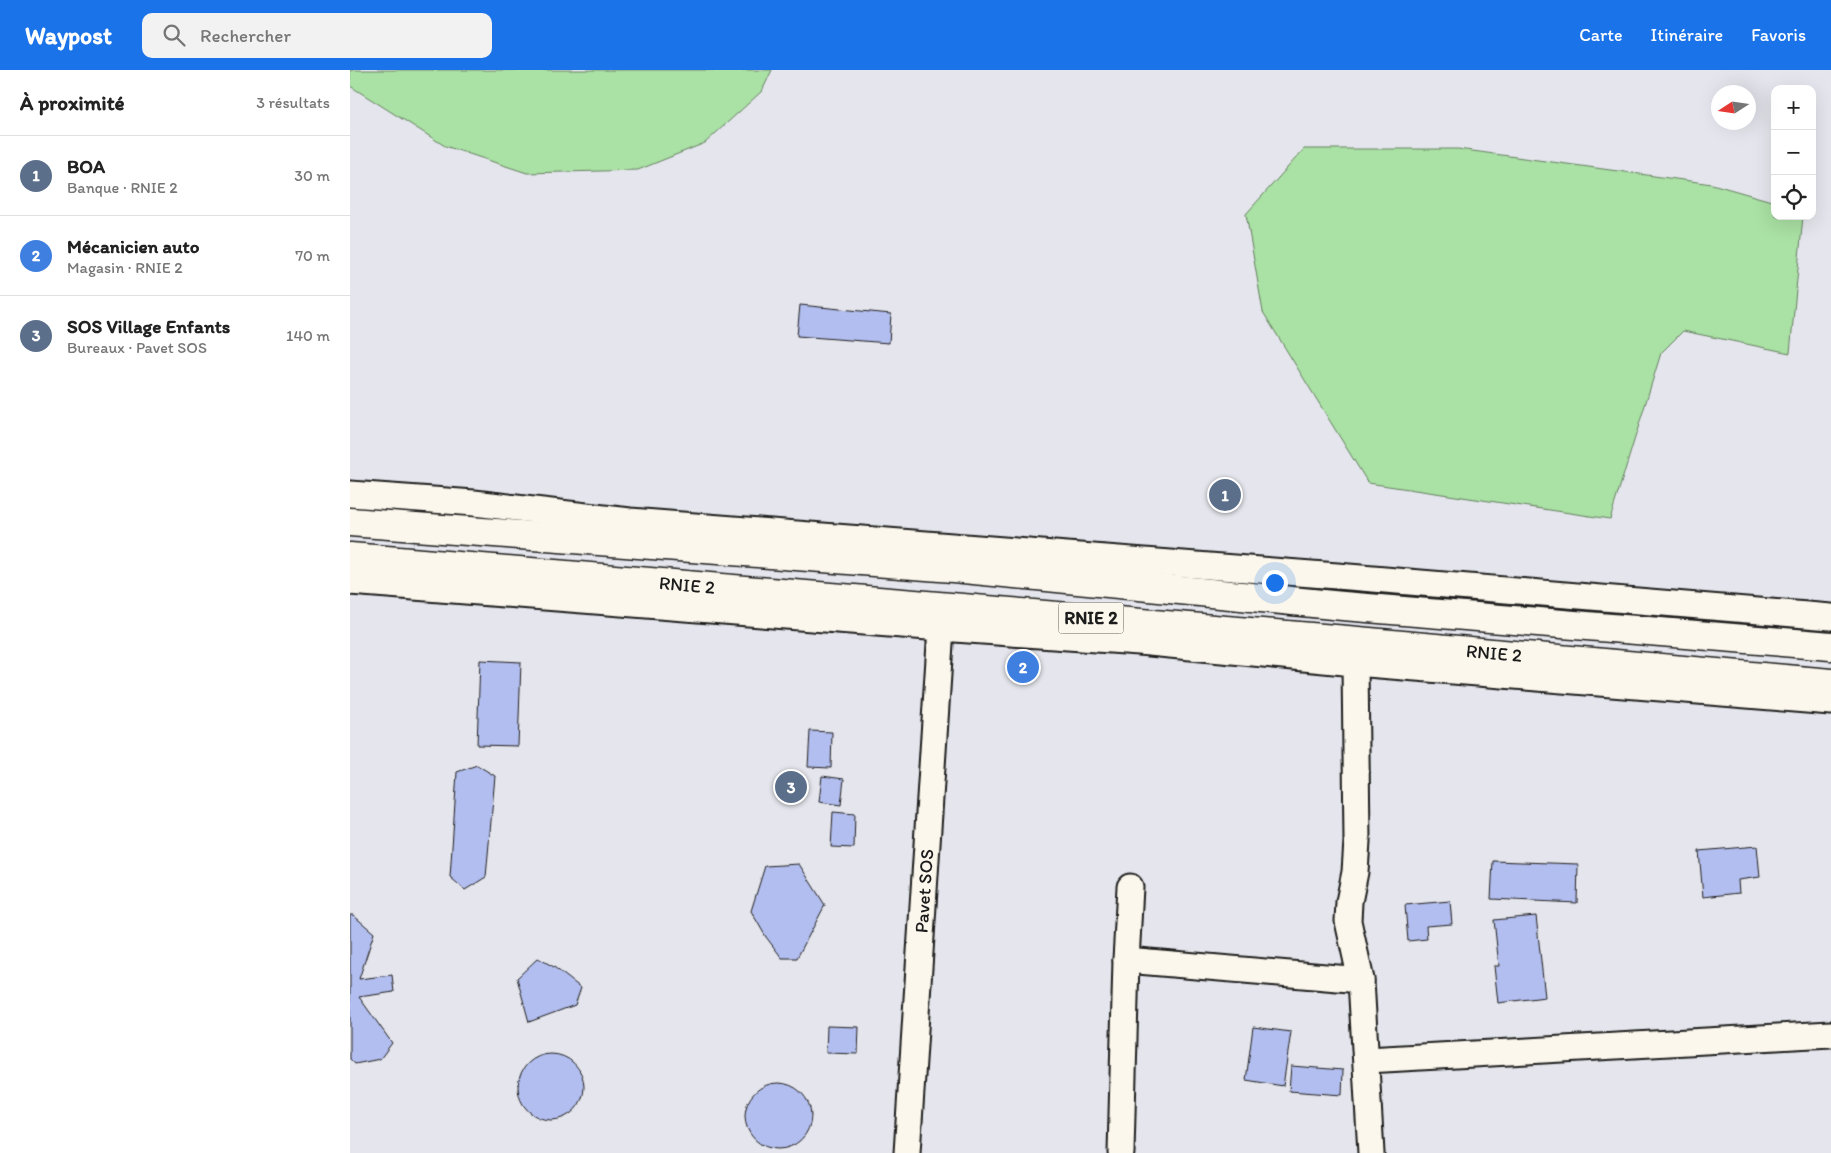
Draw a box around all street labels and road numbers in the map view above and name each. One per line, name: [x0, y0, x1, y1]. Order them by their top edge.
street label: RNIE 2: [658, 571, 716, 599]
road number: RNIE 2: [1058, 602, 1124, 634]
street label: RNIE 2: [1465, 639, 1523, 667]
street label: Pavet SOS: [910, 848, 938, 934]

